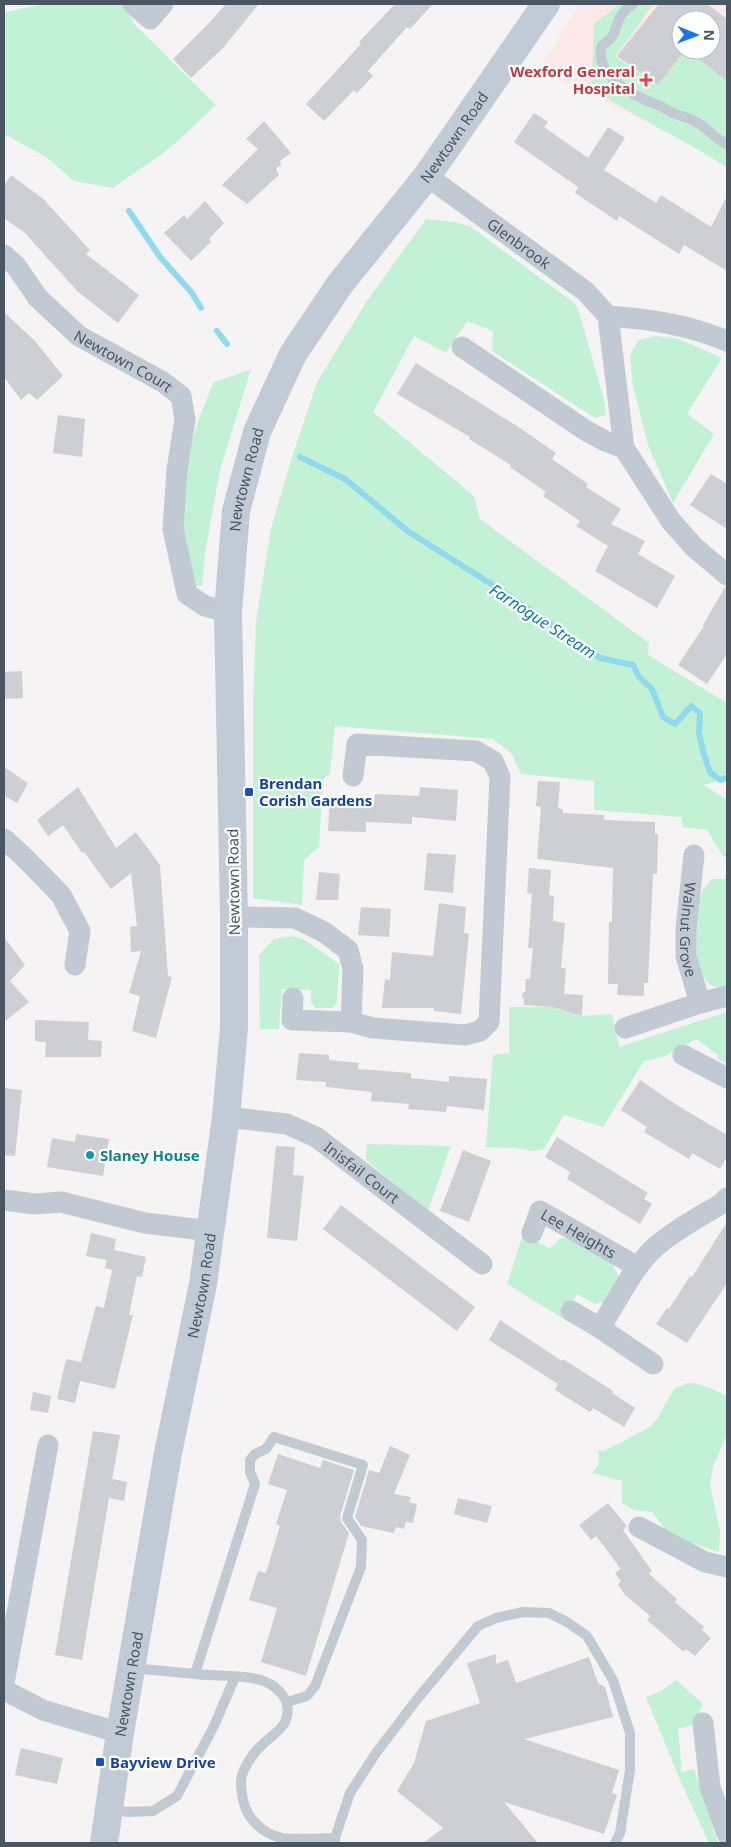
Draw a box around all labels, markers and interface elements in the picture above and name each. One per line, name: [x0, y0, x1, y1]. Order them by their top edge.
north arrow: [671, 10, 721, 60]
text: N: [700, 29, 719, 41]
place label: Wexford General Hospital: [510, 61, 635, 98]
marker: Wexford General Hospital: [639, 73, 653, 87]
street label: Newtown Road: [415, 88, 492, 187]
street label: Glenbrook: [483, 213, 555, 273]
street label: Newtown Court: [71, 325, 178, 397]
street label: Newtown Road: [224, 425, 268, 532]
water label: Farnogue Stream: [486, 578, 600, 664]
place label: Brendan Corish Gardens: [259, 773, 372, 810]
marker: Brendan Corish Gardens: [243, 786, 255, 798]
street label: Newtown Road: [222, 829, 244, 935]
street label: Walnut Grove: [675, 881, 702, 979]
street label: Inisfail Court: [320, 1137, 404, 1208]
place label: Slaney House: [100, 1145, 200, 1165]
marker: Slaney House: [84, 1149, 96, 1161]
street label: Lee Heights: [538, 1204, 620, 1262]
street label: Newtown Road: [182, 1232, 220, 1340]
street label: Newtown Road: [110, 1630, 147, 1738]
place label: Bayview Drive: [110, 1752, 216, 1772]
marker: Bayview Drive: [94, 1756, 106, 1768]

